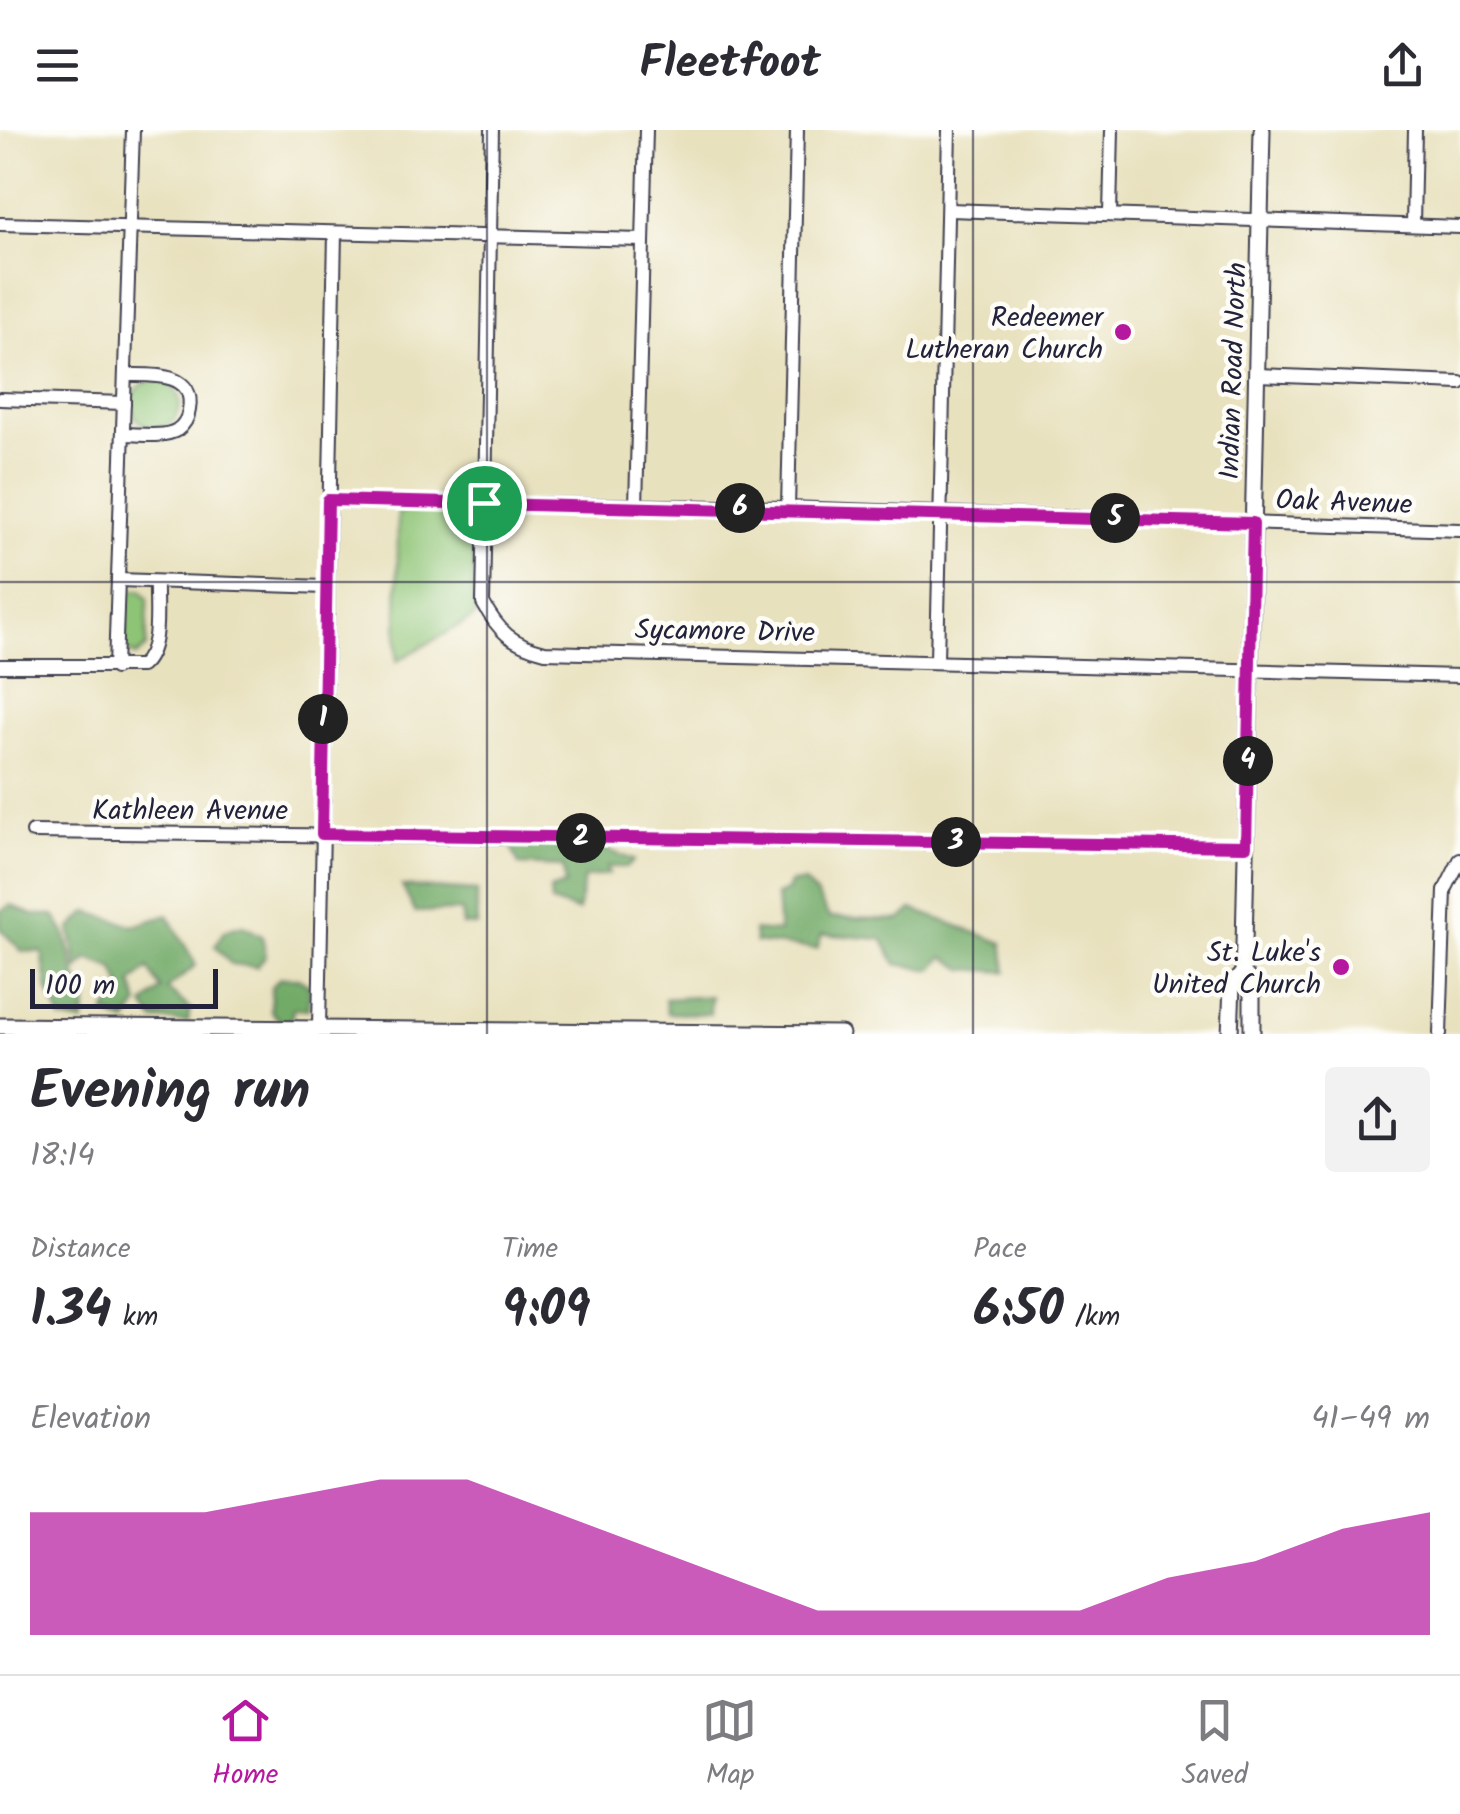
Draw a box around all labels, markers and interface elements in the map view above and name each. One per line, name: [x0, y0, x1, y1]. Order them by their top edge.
text: Fleetfoot: [639, 29, 821, 101]
icon: menu: [30, 38, 85, 93]
icon: share: [1375, 38, 1430, 93]
street label: Indian Road North: [1208, 262, 1261, 481]
place label: Redeemer Lutheran Church: [905, 296, 1105, 373]
marker: Redeemer Lutheran Church: [1112, 321, 1134, 343]
pin: [442, 461, 527, 546]
icon: arrive: [457, 476, 512, 531]
street label: Oak Avenue: [1275, 479, 1414, 528]
pin: 6: [715, 483, 765, 533]
text: 6: [732, 485, 748, 530]
pin: 5: [1090, 493, 1140, 543]
text: 5: [1108, 495, 1122, 540]
street label: Sycamore Drive: [635, 608, 816, 657]
pin: 1: [298, 694, 348, 744]
text: 1: [319, 696, 327, 741]
pin: 4: [1223, 736, 1273, 786]
text: 4: [1240, 738, 1256, 783]
street label: Kathleen Avenue: [92, 789, 288, 834]
pin: 2: [556, 813, 606, 863]
text: 2: [573, 815, 589, 860]
pin: 3: [931, 817, 981, 867]
text: 3: [948, 819, 964, 864]
place label: St. Luke's United Church: [1152, 931, 1321, 1008]
marker: St. Luke's United Church: [1330, 956, 1352, 978]
scale bar: [30, 964, 218, 1008]
text: 100 m: [45, 964, 115, 1009]
text: Evening run: [30, 1050, 310, 1137]
button: share: [1325, 1067, 1430, 1172]
text: 18:14: [30, 1131, 95, 1182]
text: Distance: [30, 1227, 131, 1272]
text: Time: [502, 1227, 558, 1272]
text: Pace: [973, 1227, 1027, 1272]
text: 1.34: [30, 1272, 112, 1352]
text: 9:09: [502, 1272, 590, 1352]
text: 6:50: [973, 1272, 1064, 1352]
text: km: [112, 1295, 158, 1340]
text: /km: [1064, 1295, 1120, 1340]
text: Elevation: [30, 1394, 151, 1445]
text: 41–49 m: [1311, 1394, 1430, 1445]
tab: Home: [212, 1693, 278, 1798]
tab: Map: [702, 1693, 757, 1798]
tab: Saved: [1182, 1693, 1248, 1798]

